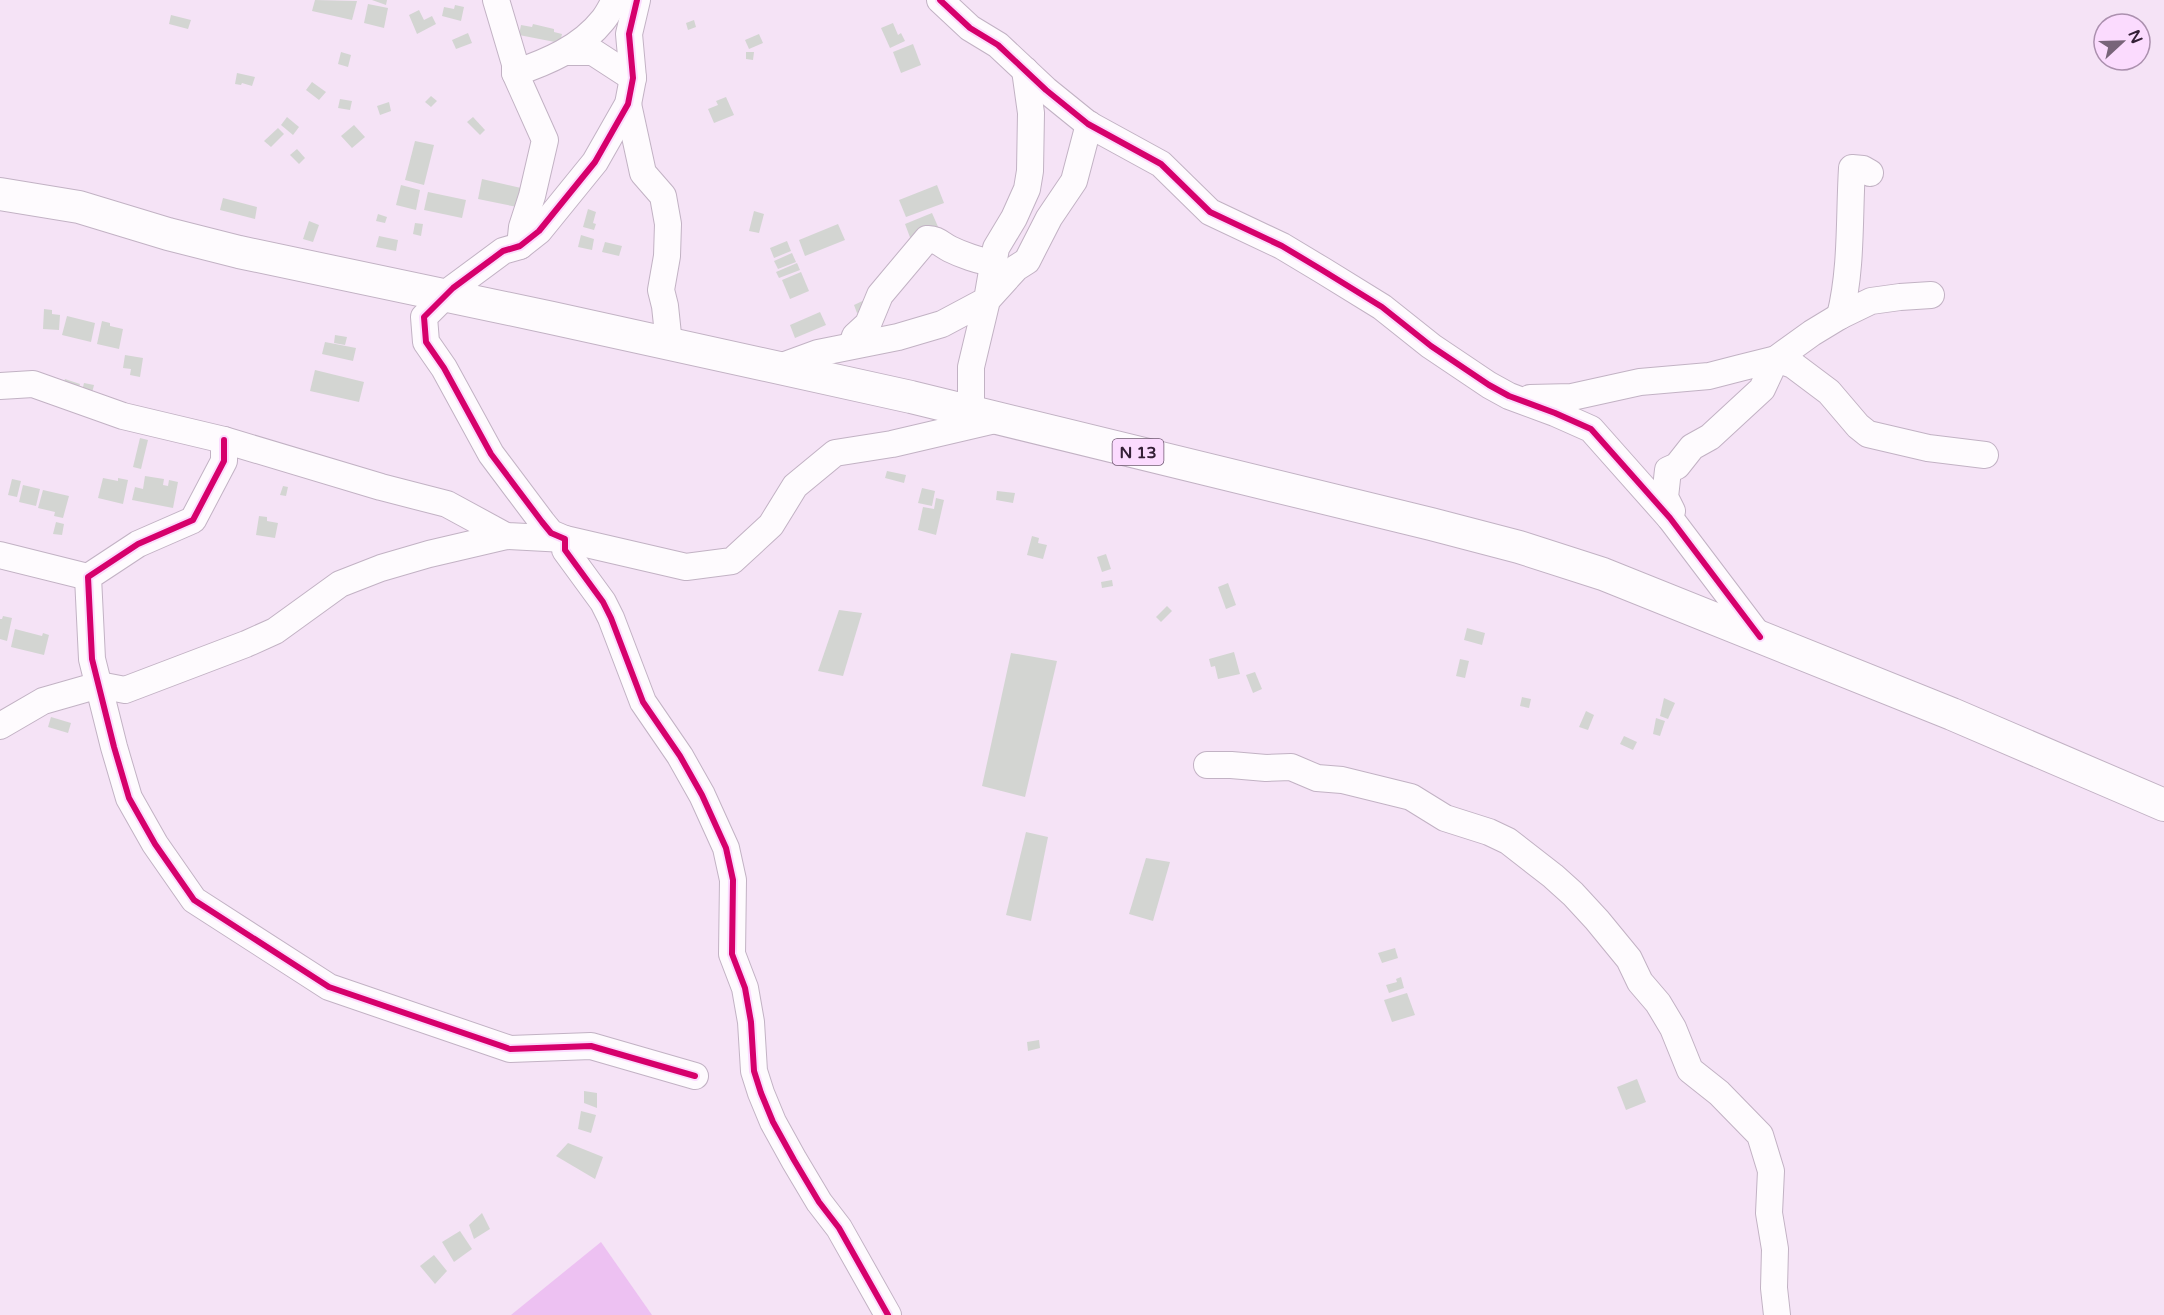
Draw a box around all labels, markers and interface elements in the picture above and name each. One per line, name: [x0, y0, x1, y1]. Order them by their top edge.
north arrow: [2092, 12, 2152, 72]
text: N: [2123, 27, 2147, 46]
road number: N 13: [1112, 439, 1164, 465]

